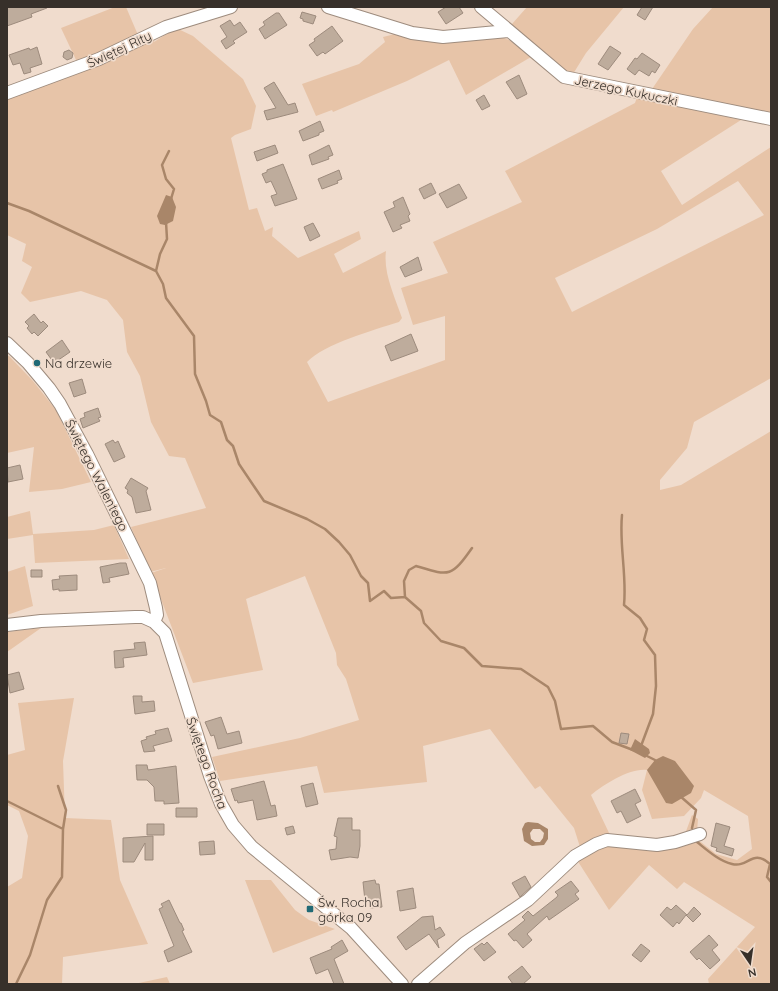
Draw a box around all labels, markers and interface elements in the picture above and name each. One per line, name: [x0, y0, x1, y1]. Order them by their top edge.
street label: Świętej Rity: [84, 27, 154, 71]
street label: Jerzego Kukuczki: [573, 71, 679, 109]
place label: Na drzewie: [45, 355, 112, 371]
marker: Na drzewie: [32, 358, 42, 368]
street label: Świętego Walentego: [62, 416, 132, 534]
street label: Świętego Rocha: [183, 715, 231, 811]
place label: Św. Rocha górka 09: [318, 894, 379, 925]
marker: Św. Rocha górka 09: [305, 904, 315, 914]
north arrow: [730, 943, 770, 983]
text: N: [747, 965, 758, 980]

